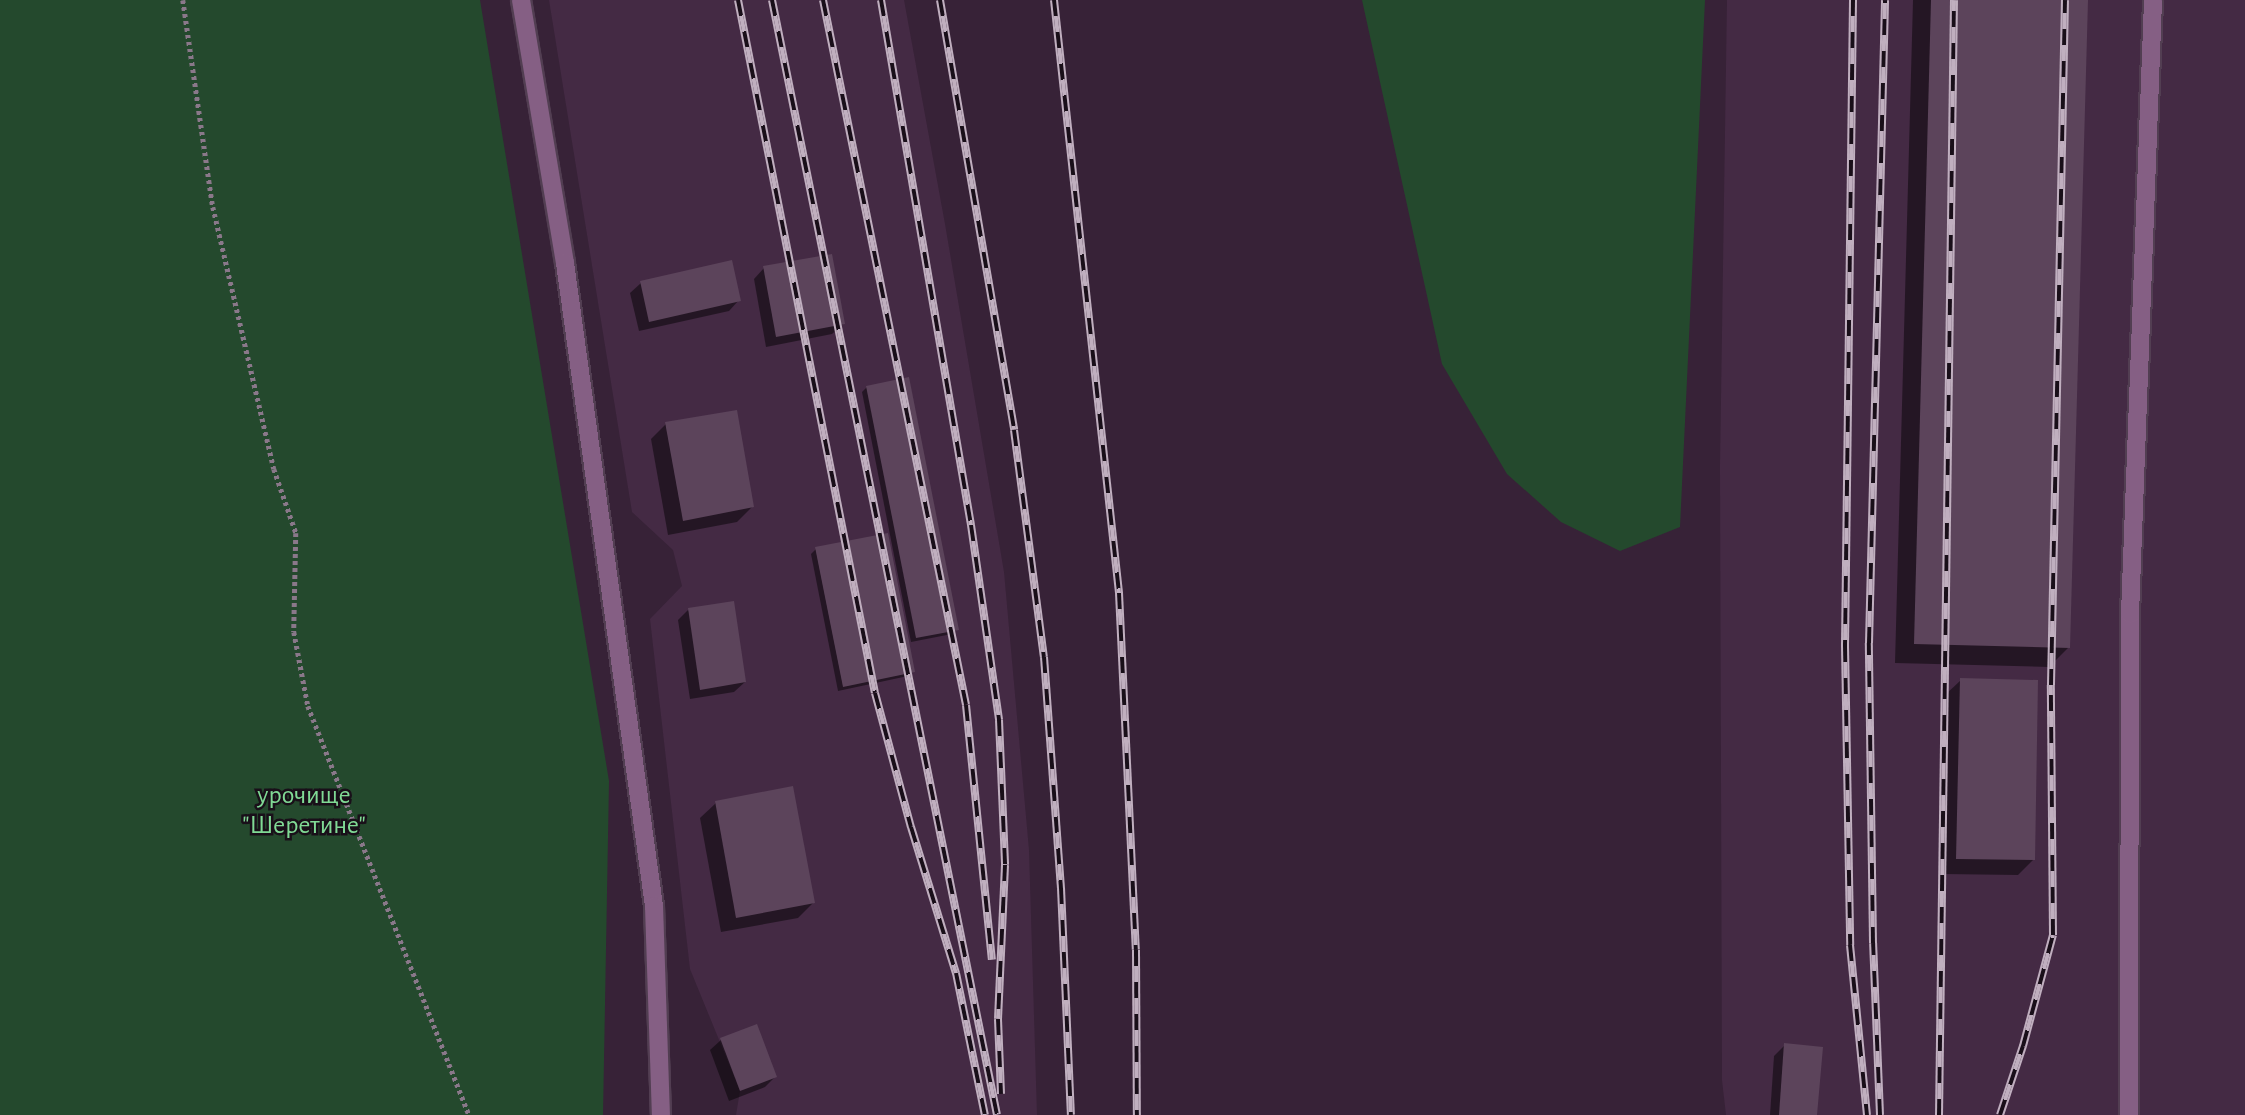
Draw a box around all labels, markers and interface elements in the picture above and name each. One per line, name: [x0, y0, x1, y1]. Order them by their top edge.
park label: урочище "Шеретине": [242, 780, 366, 842]

